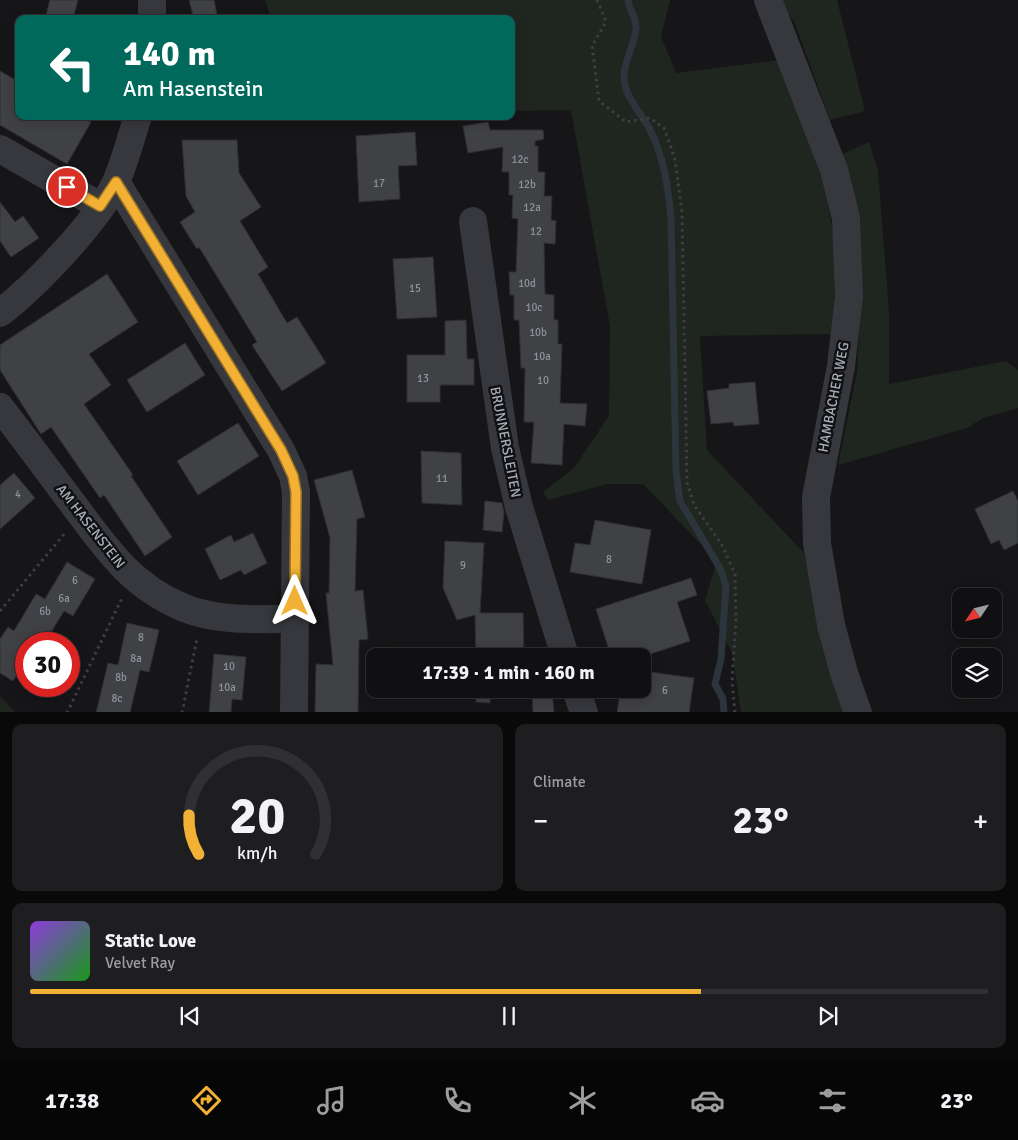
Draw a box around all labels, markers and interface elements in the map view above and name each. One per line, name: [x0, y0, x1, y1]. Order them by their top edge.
text: 140 m: [123, 32, 216, 75]
icon: left: [40, 35, 105, 100]
text: Am Hasenstein: [123, 75, 264, 102]
house number: 12c: [511, 153, 529, 166]
pin: [46, 166, 88, 208]
icon: arrive: [53, 173, 81, 201]
house number: 17: [373, 177, 385, 190]
house number: 12b: [518, 178, 536, 191]
house number: 12a: [523, 201, 541, 214]
house number: 12: [530, 225, 542, 238]
house number: 10d: [518, 277, 536, 290]
house number: 15: [409, 282, 421, 295]
house number: 10c: [525, 301, 543, 314]
house number: 10b: [529, 326, 547, 339]
street label: HAMBACHER WEG: [814, 340, 853, 454]
house number: 10a: [533, 350, 551, 363]
house number: 13: [417, 372, 429, 385]
house number: 10: [537, 374, 549, 387]
street label: BRUNNERSLEITEN: [486, 385, 525, 499]
house number: 11: [436, 472, 448, 485]
street label: AM HASENSTEIN: [53, 481, 129, 572]
house number: 4: [15, 488, 21, 501]
house number: 8: [606, 553, 612, 566]
house number: 9: [460, 559, 466, 572]
house number: 6: [72, 574, 78, 587]
position arrow: [268, 574, 320, 626]
north arrow: [952, 588, 1002, 638]
map controls: [952, 588, 1002, 698]
house number: 6a: [58, 592, 70, 605]
house number: 6b: [39, 605, 51, 618]
house number: 8: [138, 631, 144, 644]
speed limit sign: 30: [15, 632, 80, 697]
button: layers: [952, 648, 1002, 698]
house number: 8a: [130, 652, 142, 665]
house number: 10: [223, 660, 235, 673]
text: 17:39 · 1 min · 160 m: [422, 661, 595, 685]
house number: 8b: [115, 671, 127, 684]
house number: 10a: [218, 681, 236, 694]
house number: 6: [662, 684, 668, 697]
house number: 8c: [111, 692, 123, 705]
text: Climate: [533, 772, 586, 792]
text: 20: [229, 784, 286, 848]
text: 23°: [732, 797, 789, 844]
text: −: [533, 804, 548, 838]
text: +: [973, 804, 988, 838]
text: km/h: [237, 842, 278, 864]
text: Static Love: [105, 929, 196, 953]
text: Velvet Ray: [105, 953, 175, 973]
icon: previous: [176, 1002, 204, 1030]
icon: pause: [495, 1002, 523, 1030]
icon: next: [814, 1002, 842, 1030]
icon: directions: [189, 1083, 224, 1118]
icon: music: [314, 1083, 349, 1118]
icon: phone: [440, 1083, 475, 1118]
icon: climate: [565, 1083, 600, 1118]
icon: car: [690, 1083, 725, 1118]
icon: filters: [815, 1083, 850, 1118]
text: 17:38: [45, 1087, 99, 1114]
text: 23°: [940, 1087, 973, 1114]

